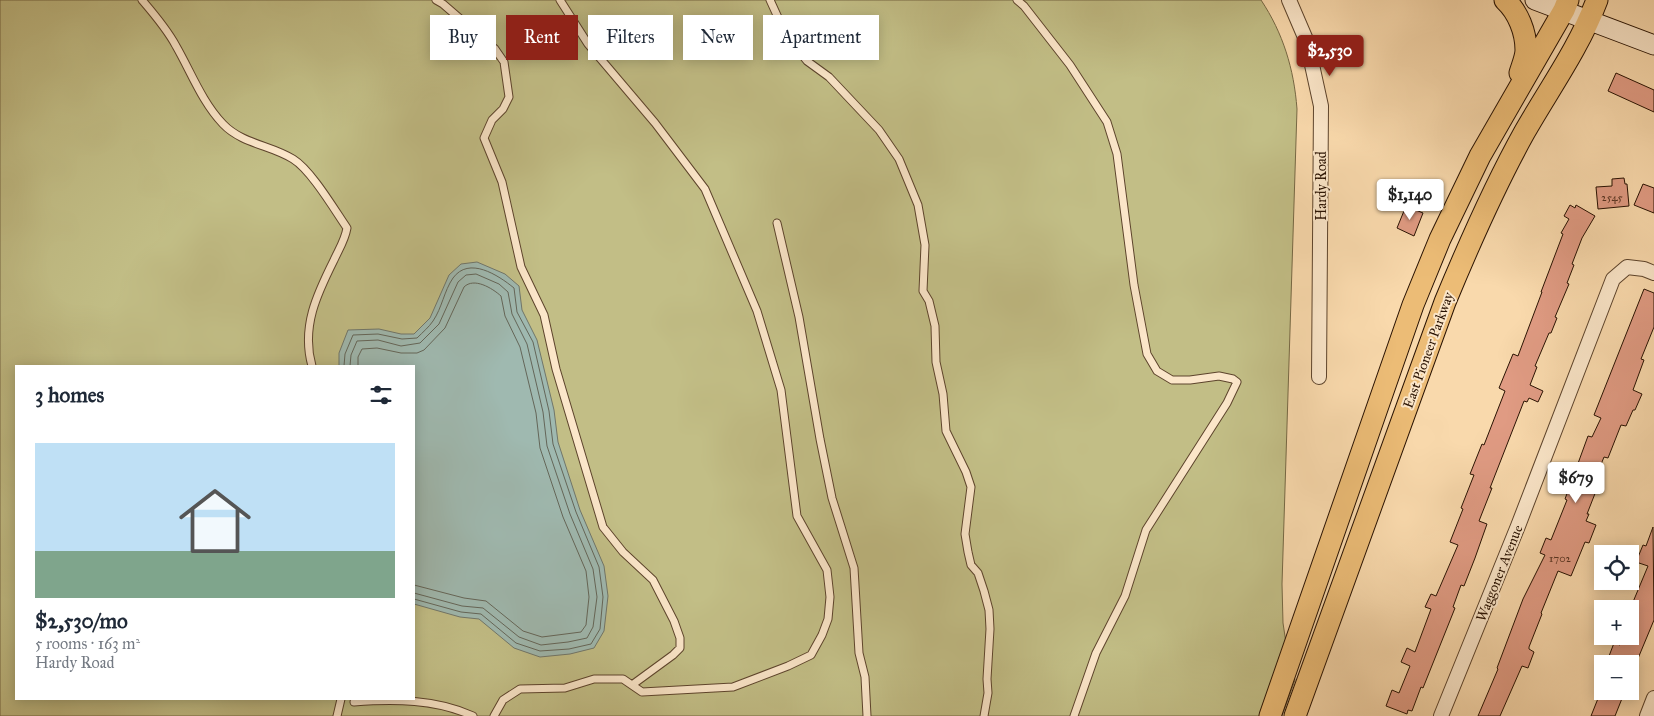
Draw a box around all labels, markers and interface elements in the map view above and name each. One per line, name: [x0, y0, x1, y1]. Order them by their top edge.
chip: Buy: [430, 15, 496, 60]
chip: Rent: [506, 15, 578, 60]
chip: Filters: [588, 15, 673, 60]
chip: New: [683, 15, 753, 60]
chip: Apartment: [763, 15, 879, 60]
pin: $2,530: [1289, 34, 1371, 77]
text: $2,530: [1308, 41, 1352, 60]
street label: Hardy Road: [1313, 151, 1330, 221]
pin: $1,140: [1369, 178, 1451, 221]
text: $1,140: [1388, 185, 1432, 204]
house number: 2545: [1601, 191, 1623, 204]
street label: East Pioneer Parkway: [1400, 289, 1458, 411]
icon: filters: [367, 381, 395, 409]
text: 3 homes: [35, 382, 104, 408]
pin: $679: [1546, 462, 1606, 504]
text: $679: [1559, 468, 1593, 487]
icon: home: [170, 476, 260, 566]
street label: Waggoner Avenue: [1472, 522, 1527, 624]
map controls: [1594, 545, 1639, 700]
button: locate: [1594, 545, 1639, 590]
house number: 1702: [1549, 552, 1572, 565]
button: +: [1594, 600, 1639, 645]
text: $2,530/mo: [35, 608, 128, 634]
text: 5 rooms · 163 m²: [35, 634, 140, 653]
text: Hardy Road: [35, 653, 114, 672]
button: −: [1594, 655, 1639, 700]

